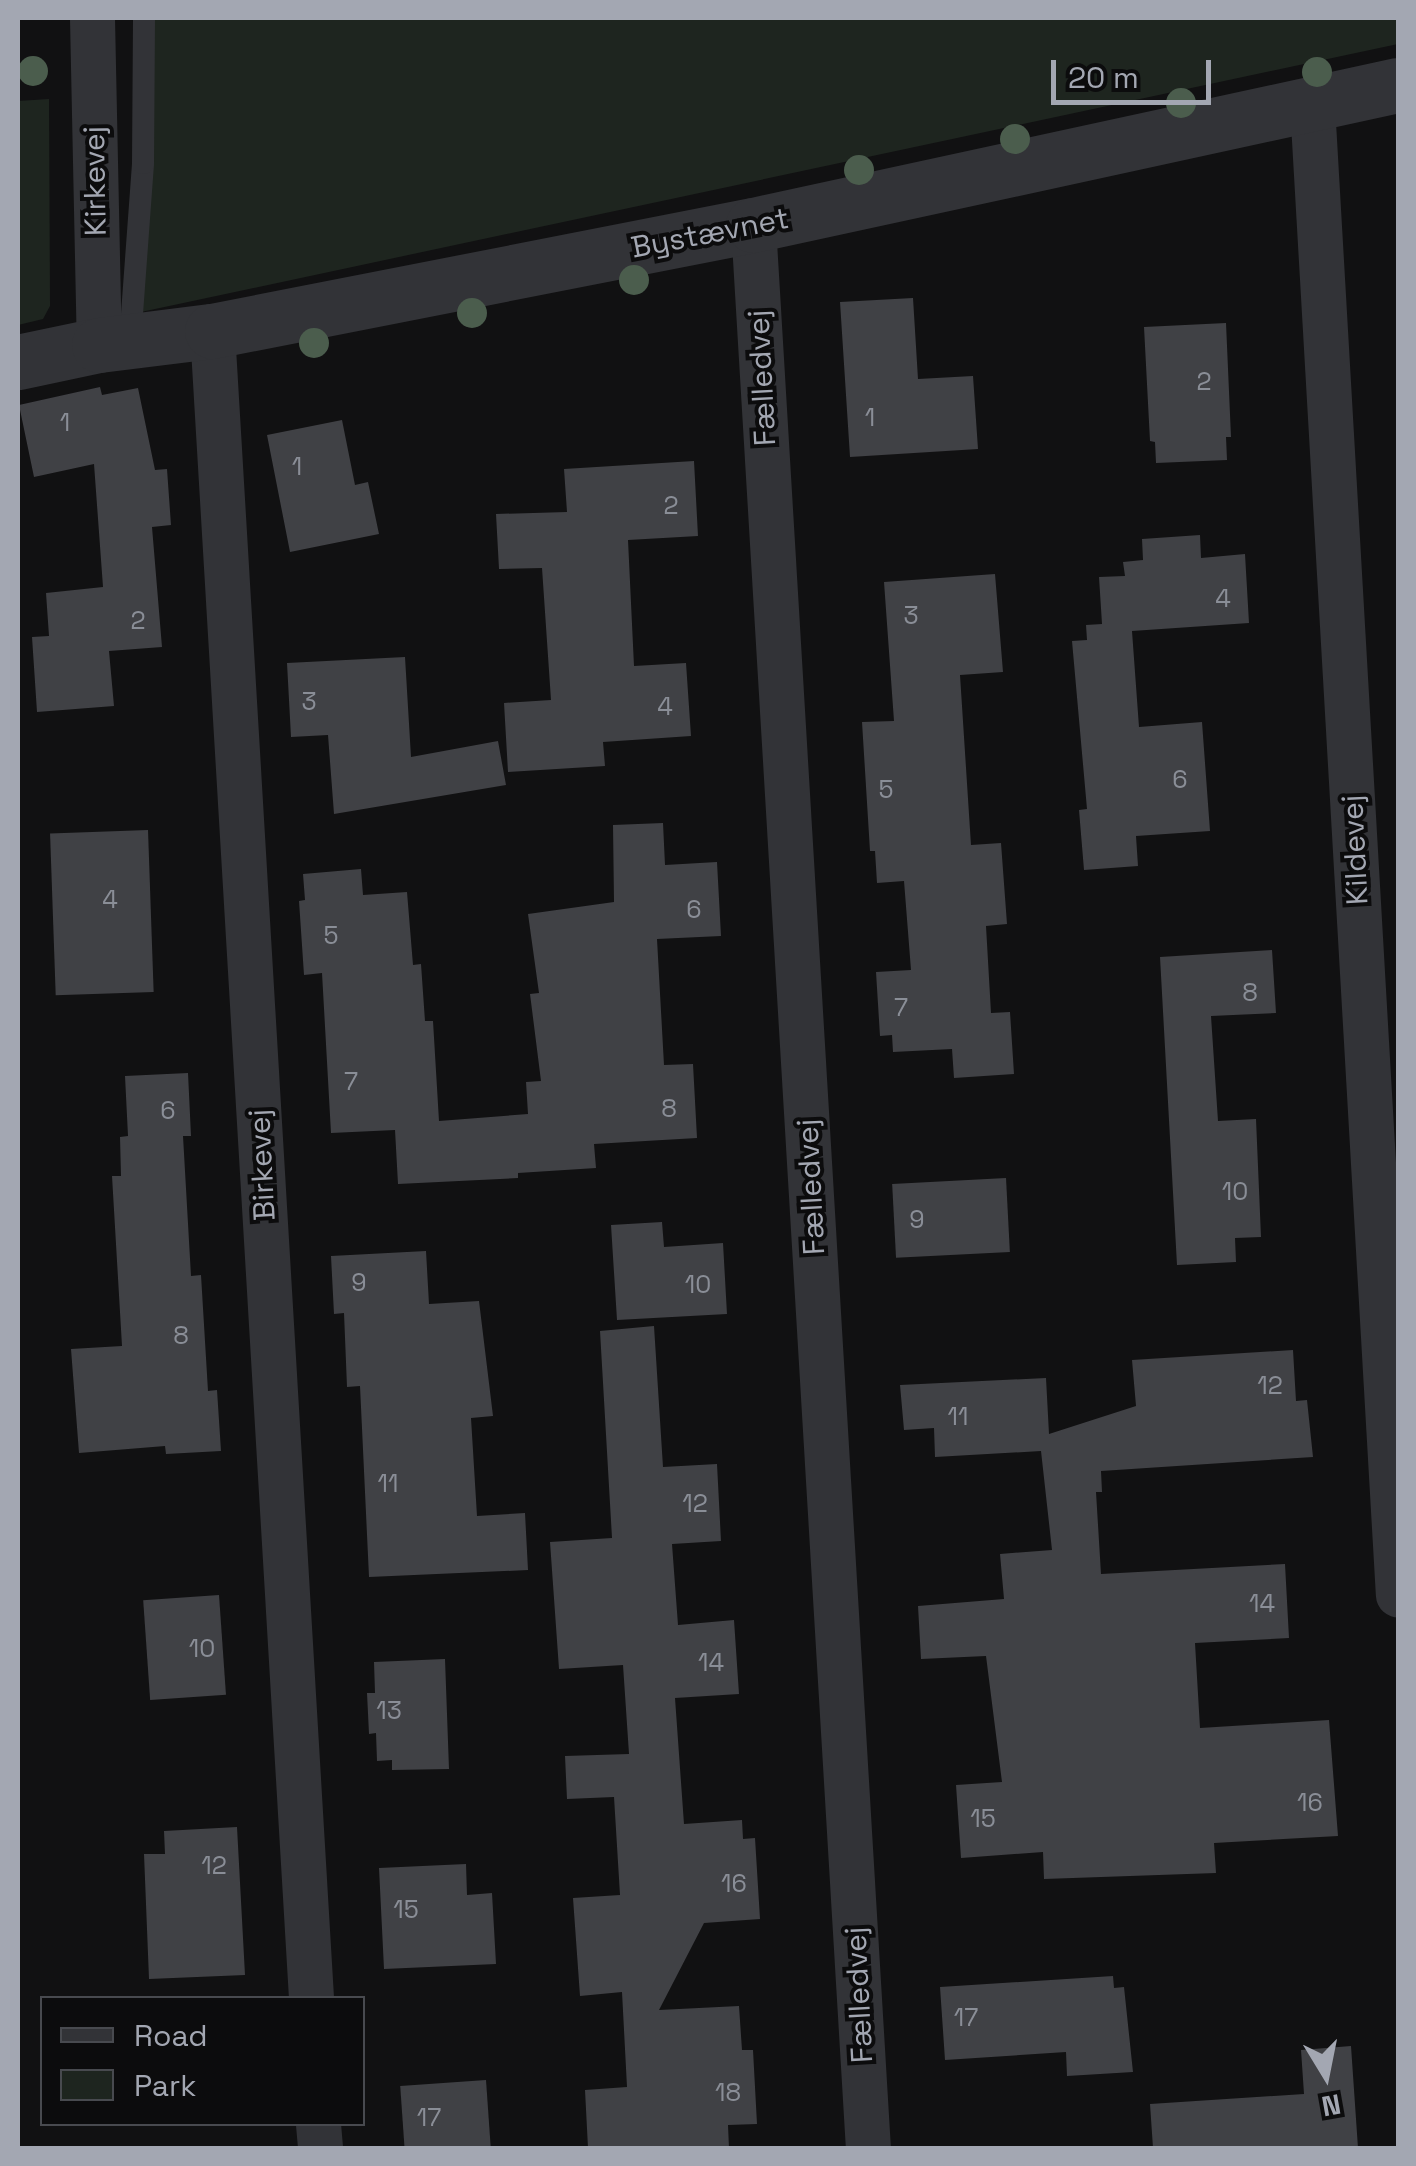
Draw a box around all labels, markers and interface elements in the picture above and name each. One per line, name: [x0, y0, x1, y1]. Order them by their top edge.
scale bar: [1056, 40, 1216, 102]
text: 20 m: [1068, 58, 1139, 97]
street label: Kirkevej: [76, 126, 114, 236]
street label: Bystævnet: [628, 200, 792, 266]
street label: Fælledvej: [740, 309, 784, 447]
house number: 2: [1196, 366, 1212, 396]
house number: 1: [865, 402, 875, 432]
house number: 1: [60, 407, 70, 437]
house number: 1: [292, 451, 302, 481]
house number: 2: [663, 490, 679, 520]
house number: 4: [1215, 583, 1231, 613]
house number: 3: [903, 600, 919, 630]
house number: 2: [130, 605, 146, 635]
house number: 3: [301, 686, 317, 716]
house number: 4: [657, 691, 673, 721]
house number: 6: [1172, 764, 1188, 794]
house number: 5: [879, 774, 893, 804]
street label: Kildevej: [1334, 794, 1376, 906]
house number: 4: [102, 884, 118, 914]
house number: 6: [686, 894, 702, 924]
house number: 5: [324, 920, 338, 950]
house number: 8: [1242, 977, 1258, 1007]
house number: 7: [894, 992, 908, 1022]
house number: 7: [344, 1066, 358, 1096]
house number: 8: [661, 1093, 677, 1123]
house number: 6: [160, 1095, 176, 1125]
street label: Birkevej: [241, 1108, 283, 1222]
street label: Fælledvej: [789, 1118, 833, 1256]
house number: 10: [1222, 1176, 1248, 1206]
house number: 9: [909, 1204, 925, 1234]
house number: 9: [351, 1267, 367, 1297]
house number: 10: [685, 1269, 711, 1299]
house number: 8: [173, 1320, 189, 1350]
house number: 12: [1257, 1370, 1283, 1400]
house number: 11: [948, 1401, 968, 1431]
house number: 11: [378, 1468, 398, 1498]
house number: 12: [682, 1488, 708, 1518]
house number: 14: [1249, 1588, 1275, 1618]
house number: 10: [189, 1633, 215, 1663]
house number: 14: [698, 1647, 724, 1677]
house number: 13: [376, 1695, 402, 1725]
house number: 16: [1297, 1787, 1323, 1817]
house number: 15: [970, 1803, 996, 1833]
house number: 12: [201, 1850, 227, 1880]
house number: 16: [721, 1868, 747, 1898]
house number: 15: [393, 1894, 419, 1924]
street label: Fælledvej: [837, 1926, 881, 2064]
legend: [40, 1996, 365, 2126]
house number: 17: [954, 2002, 978, 2032]
text: Road: [134, 2016, 208, 2055]
north arrow: [1276, 2026, 1376, 2126]
text: Park: [134, 2066, 196, 2105]
house number: 18: [715, 2077, 741, 2107]
text: N: [1319, 2086, 1344, 2125]
house number: 17: [417, 2102, 441, 2132]

